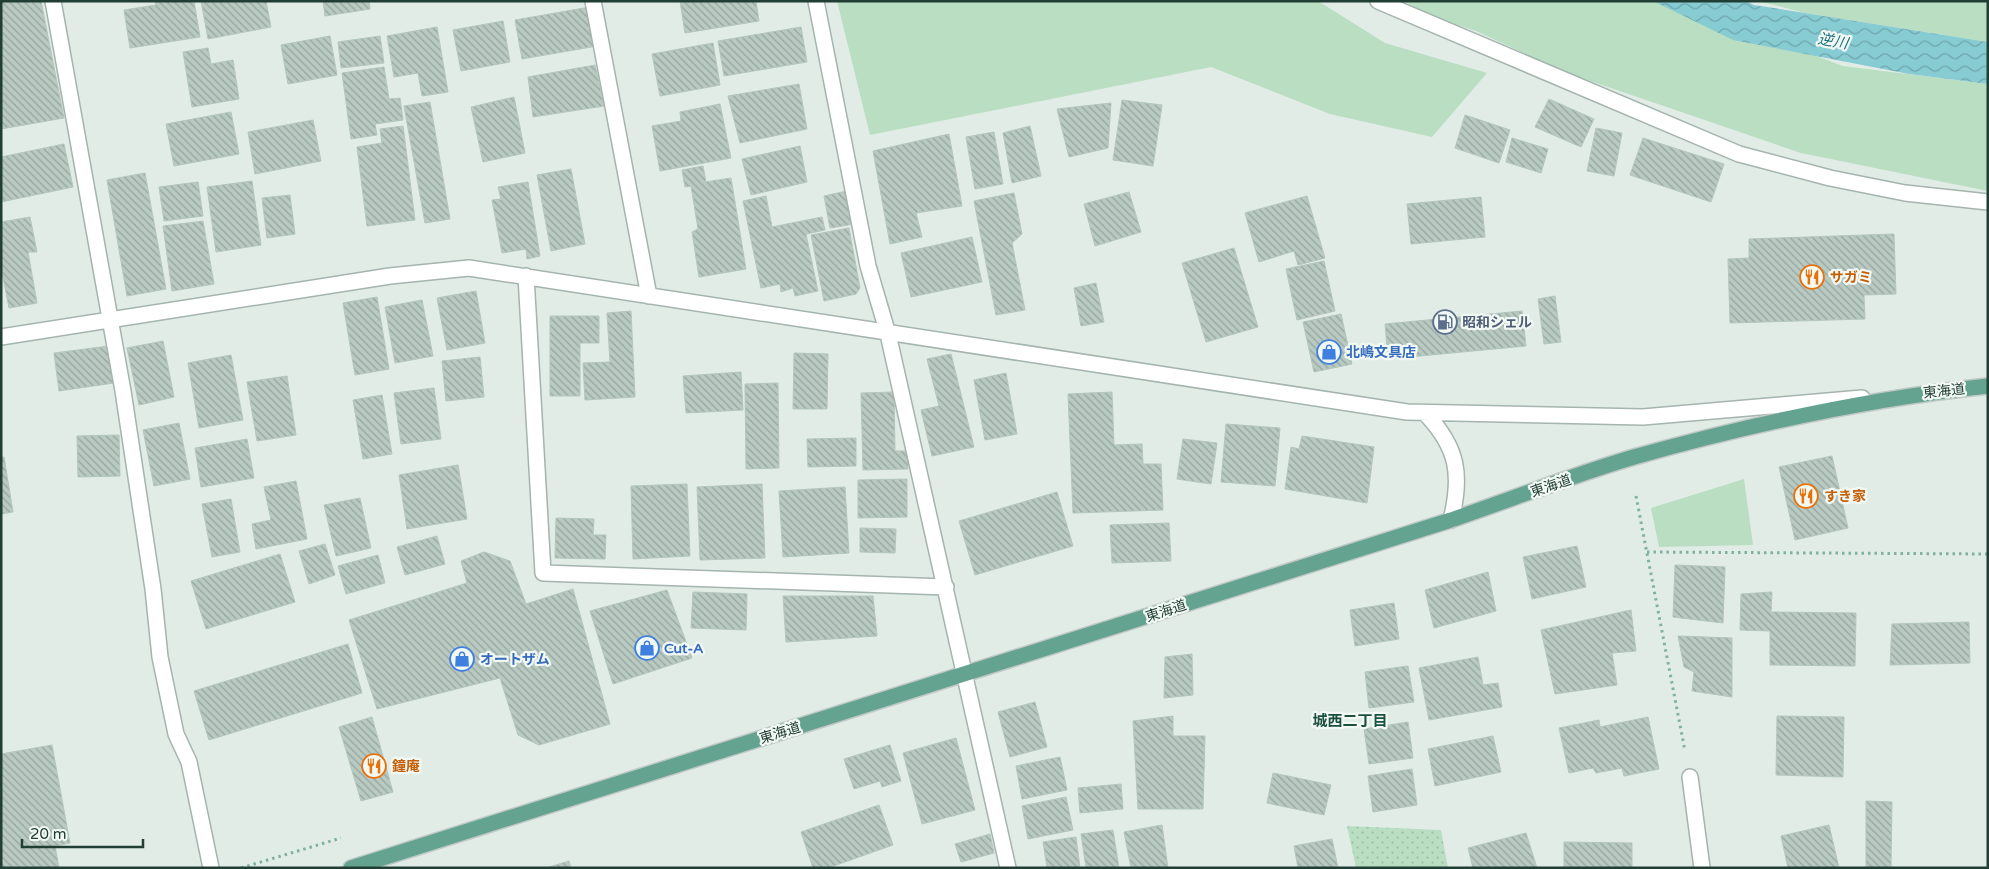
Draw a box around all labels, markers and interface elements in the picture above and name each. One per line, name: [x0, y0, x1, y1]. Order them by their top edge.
water label: 逆川: [1817, 30, 1851, 53]
restaurant icon: サガミ: [1799, 264, 1825, 290]
place label: サガミ: [1830, 269, 1872, 286]
fuel station icon: 昭和シェル: [1432, 309, 1458, 335]
place label: 昭和シェル: [1462, 314, 1532, 331]
shop icon: 北嶋文具店: [1316, 339, 1342, 365]
place label: 北嶋文具店: [1346, 344, 1416, 361]
street label: 東海道: [1922, 380, 1966, 402]
street label: 東海道: [1528, 471, 1574, 501]
restaurant icon: すき家: [1793, 483, 1819, 509]
place label: すき家: [1824, 488, 1866, 505]
street label: 東海道: [1143, 596, 1189, 626]
shop icon: Cut-A: [634, 635, 660, 661]
place label: Cut-A: [664, 640, 704, 657]
shop icon: オートザム: [449, 646, 475, 672]
place label: オートザム: [480, 651, 550, 668]
district label: 城西二丁目: [1312, 712, 1388, 730]
street label: 東海道: [757, 719, 803, 747]
restaurant icon: 鐘庵: [361, 753, 387, 779]
place label: 鐘庵: [392, 758, 420, 775]
scale bar: [22, 816, 144, 848]
text: 20 m: [30, 825, 67, 843]

